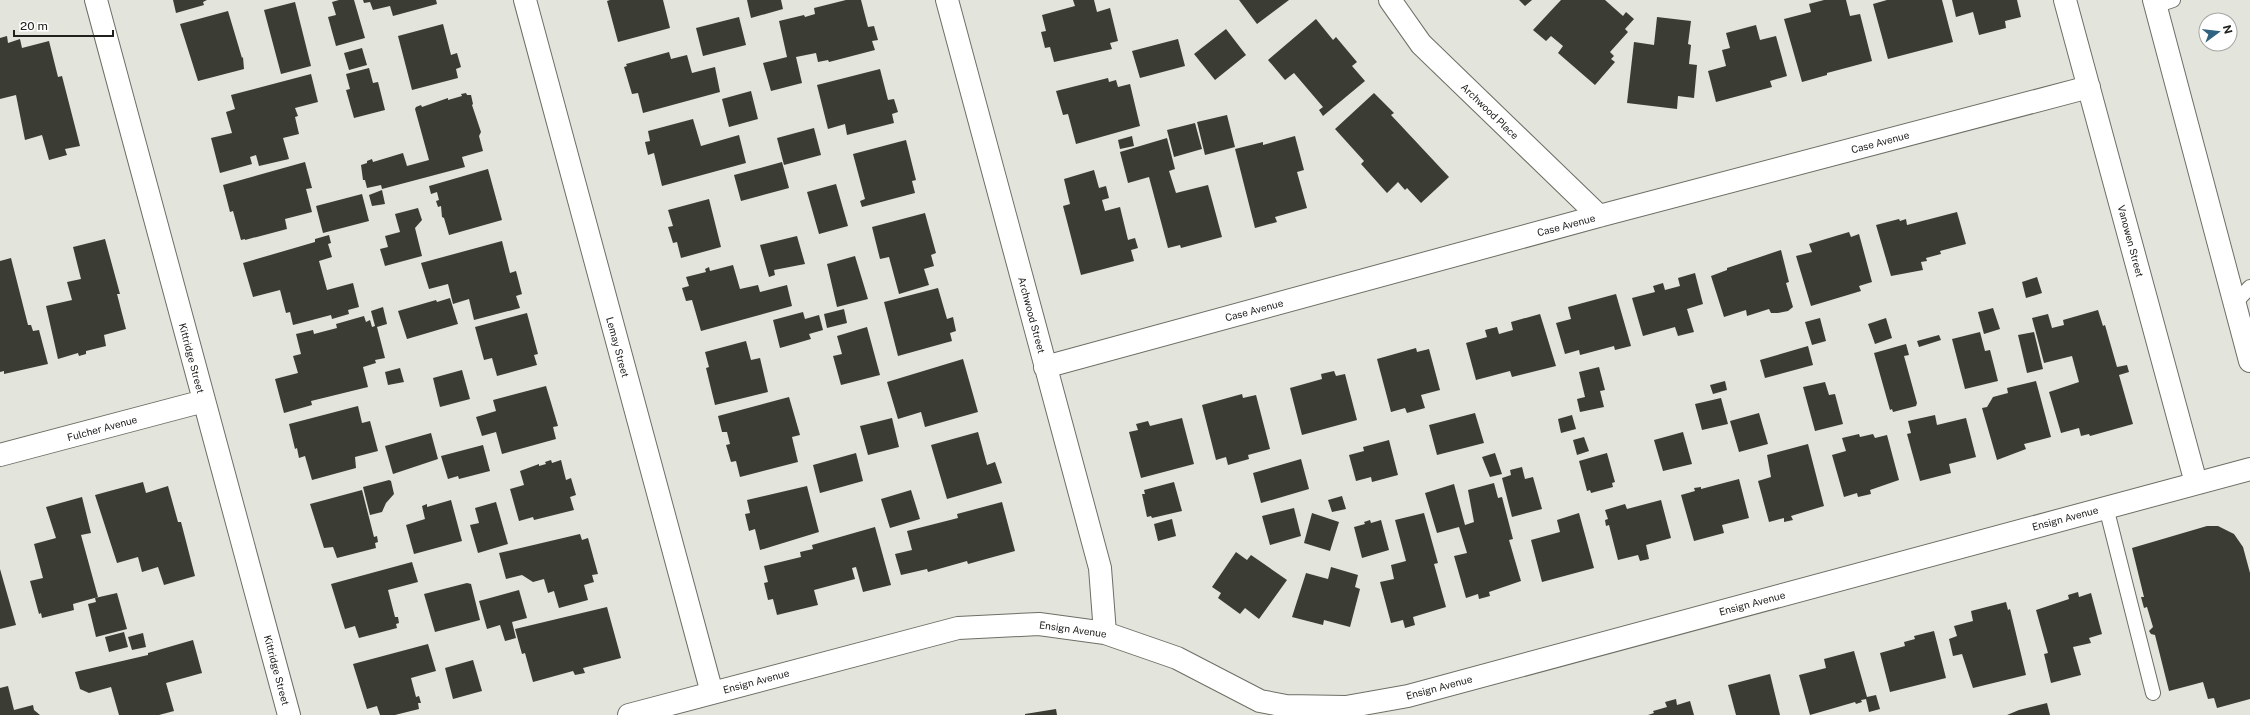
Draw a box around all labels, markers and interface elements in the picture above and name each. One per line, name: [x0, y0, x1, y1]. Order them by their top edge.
scale bar: [14, 12, 113, 38]
north arrow: [2198, 12, 2238, 52]
text: 20 m: [20, 19, 48, 33]
text: N: [2221, 24, 2235, 35]
street label: Archwood Place: [1459, 81, 1521, 142]
street label: Case Avenue: [1850, 128, 1911, 156]
street label: Vanowen Street: [2116, 204, 2146, 278]
street label: Case Avenue: [1536, 211, 1597, 239]
street label: Archwood Street: [1016, 276, 1048, 355]
street label: Case Avenue: [1224, 296, 1285, 324]
street label: Lemay Street: [604, 315, 632, 379]
street label: Kittridge Street: [177, 322, 207, 395]
street label: Fulcher Avenue: [66, 413, 139, 443]
street label: Ensign Avenue: [2031, 503, 2100, 533]
street label: Ensign Avenue: [1718, 588, 1787, 618]
street label: Ensign Avenue: [1038, 618, 1108, 640]
street label: Kittridge Street: [262, 634, 292, 707]
street label: Ensign Avenue: [722, 666, 791, 696]
street label: Ensign Avenue: [1405, 672, 1474, 702]

